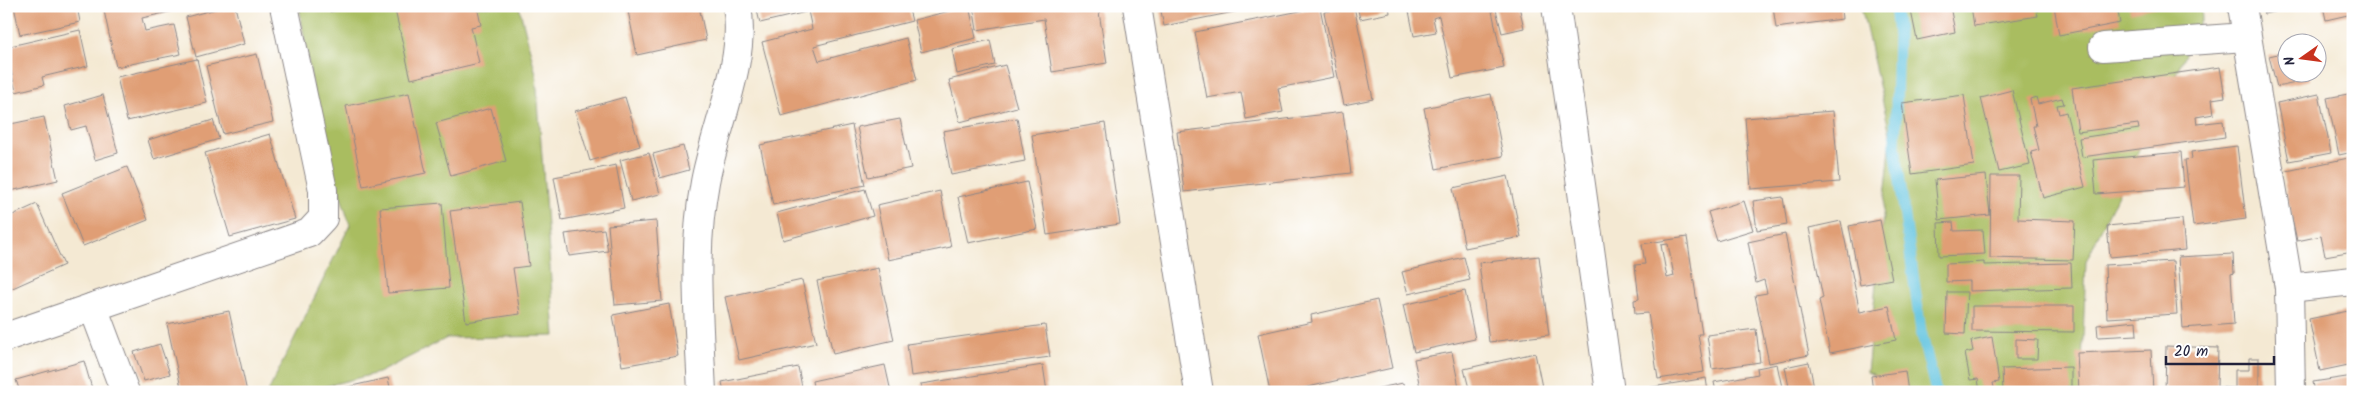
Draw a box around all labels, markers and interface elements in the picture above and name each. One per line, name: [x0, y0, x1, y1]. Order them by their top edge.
north arrow: [2276, 32, 2326, 82]
text: N: [2279, 54, 2302, 68]
scale bar: [2166, 333, 2274, 365]
text: 20 m: [2174, 340, 2208, 364]

